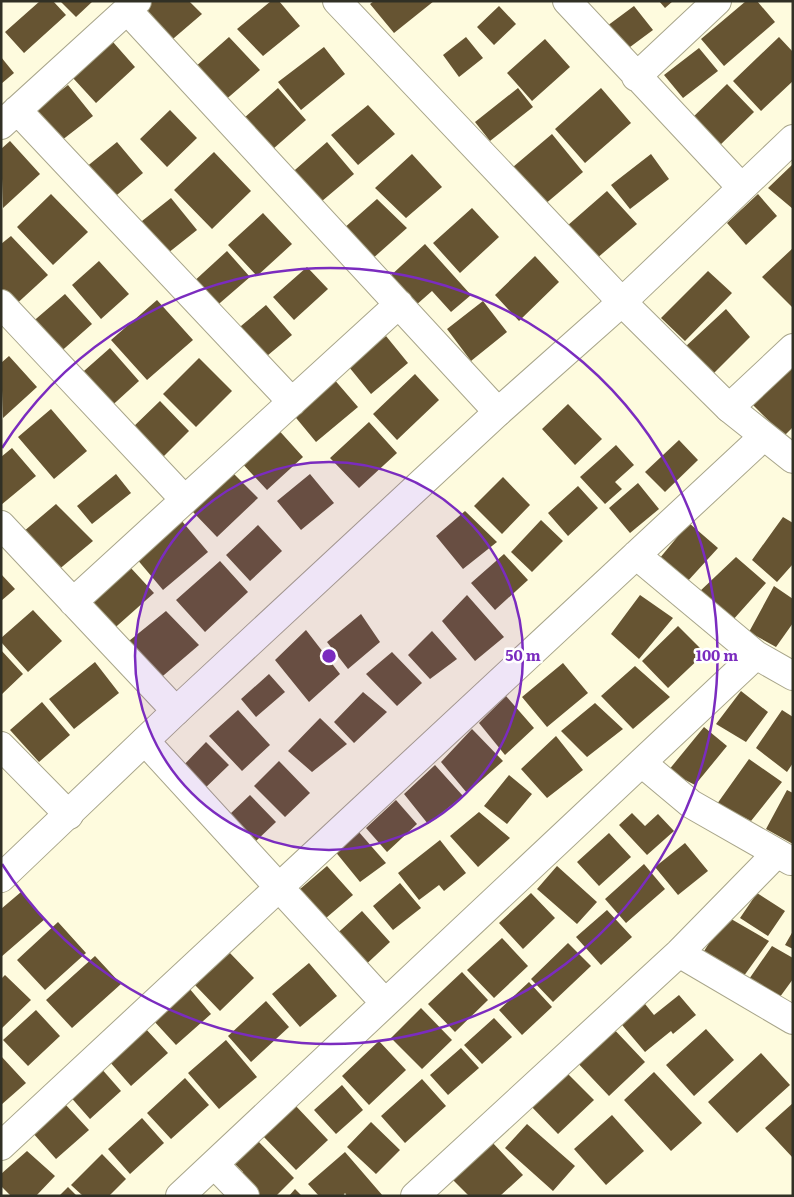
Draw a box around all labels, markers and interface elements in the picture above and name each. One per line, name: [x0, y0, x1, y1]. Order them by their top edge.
text: 50 m: [505, 643, 541, 666]
text: 100 m: [696, 643, 738, 666]
centre of rings: [320, 647, 338, 665]

